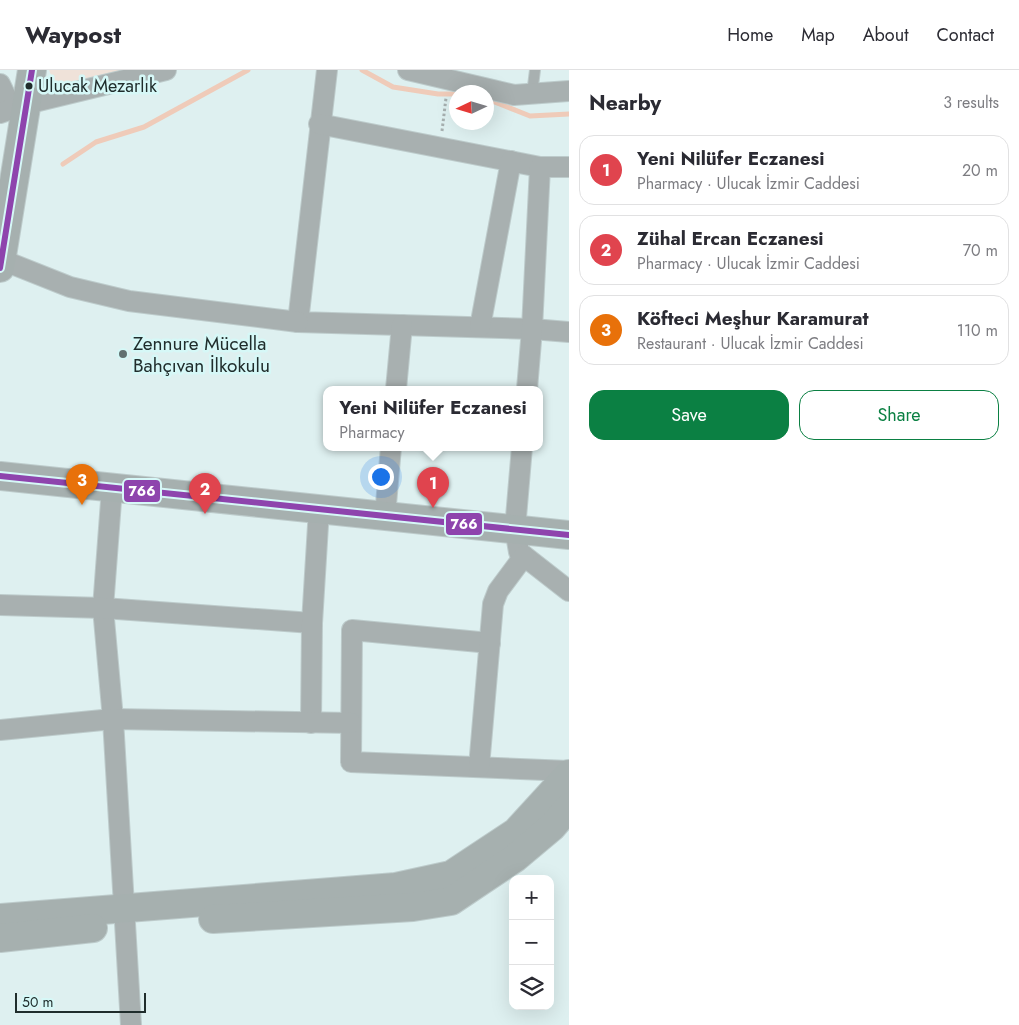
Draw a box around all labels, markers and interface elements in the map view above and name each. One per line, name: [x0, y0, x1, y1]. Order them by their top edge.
text: Waypost: [25, 17, 121, 52]
text: Home: [727, 22, 773, 48]
text: Map: [801, 22, 835, 48]
text: About: [863, 22, 908, 48]
text: Contact: [936, 22, 994, 48]
place label: Ulucak Mezarlık: [38, 73, 157, 99]
marker: Ulucak Mezarlık: [24, 81, 34, 91]
north arrow: [449, 85, 494, 130]
text: Nearby: [589, 88, 661, 118]
text: 3 results: [943, 91, 999, 114]
text: Yeni Nilüfer Eczanesi: [637, 145, 824, 172]
text: 1: [602, 159, 610, 182]
text: 20 m: [962, 159, 998, 182]
text: Pharmacy · Ulucak İzmir Caddesi: [637, 172, 860, 195]
text: Zühal Ercan Eczanesi: [637, 225, 824, 252]
text: 2: [601, 239, 611, 262]
text: 70 m: [963, 239, 998, 262]
text: Pharmacy · Ulucak İzmir Caddesi: [637, 252, 860, 275]
text: Köfteci Meşhur Karamurat: [637, 305, 869, 332]
text: 3: [601, 319, 611, 342]
text: 110 m: [957, 319, 998, 342]
place label: Zennure Mücella Bahçıvan İlkokulu: [133, 330, 270, 379]
text: Restaurant · Ulucak İzmir Caddesi: [637, 332, 864, 355]
marker: Zennure Mücella Bahçıvan İlkokulu: [117, 348, 129, 360]
popup: [323, 386, 543, 451]
button: Save: [589, 390, 789, 440]
button: Share: [799, 390, 999, 440]
text: Yeni Nilüfer Eczanesi: [339, 394, 527, 421]
text: Pharmacy: [339, 421, 405, 444]
pin: 3: [66, 464, 98, 505]
your location: [368, 464, 394, 490]
pin: 1: [417, 467, 449, 508]
pin: 2: [189, 473, 221, 514]
line badge: 766: [123, 479, 161, 503]
text: 766: [128, 481, 156, 501]
line badge: 766: [445, 512, 483, 536]
text: 766: [450, 514, 478, 534]
map controls: [509, 875, 554, 1010]
button: +: [509, 875, 554, 920]
button: −: [509, 920, 554, 965]
button: layers: [509, 965, 554, 1010]
scale bar: [15, 990, 146, 1013]
text: 50 m: [22, 992, 53, 1012]

